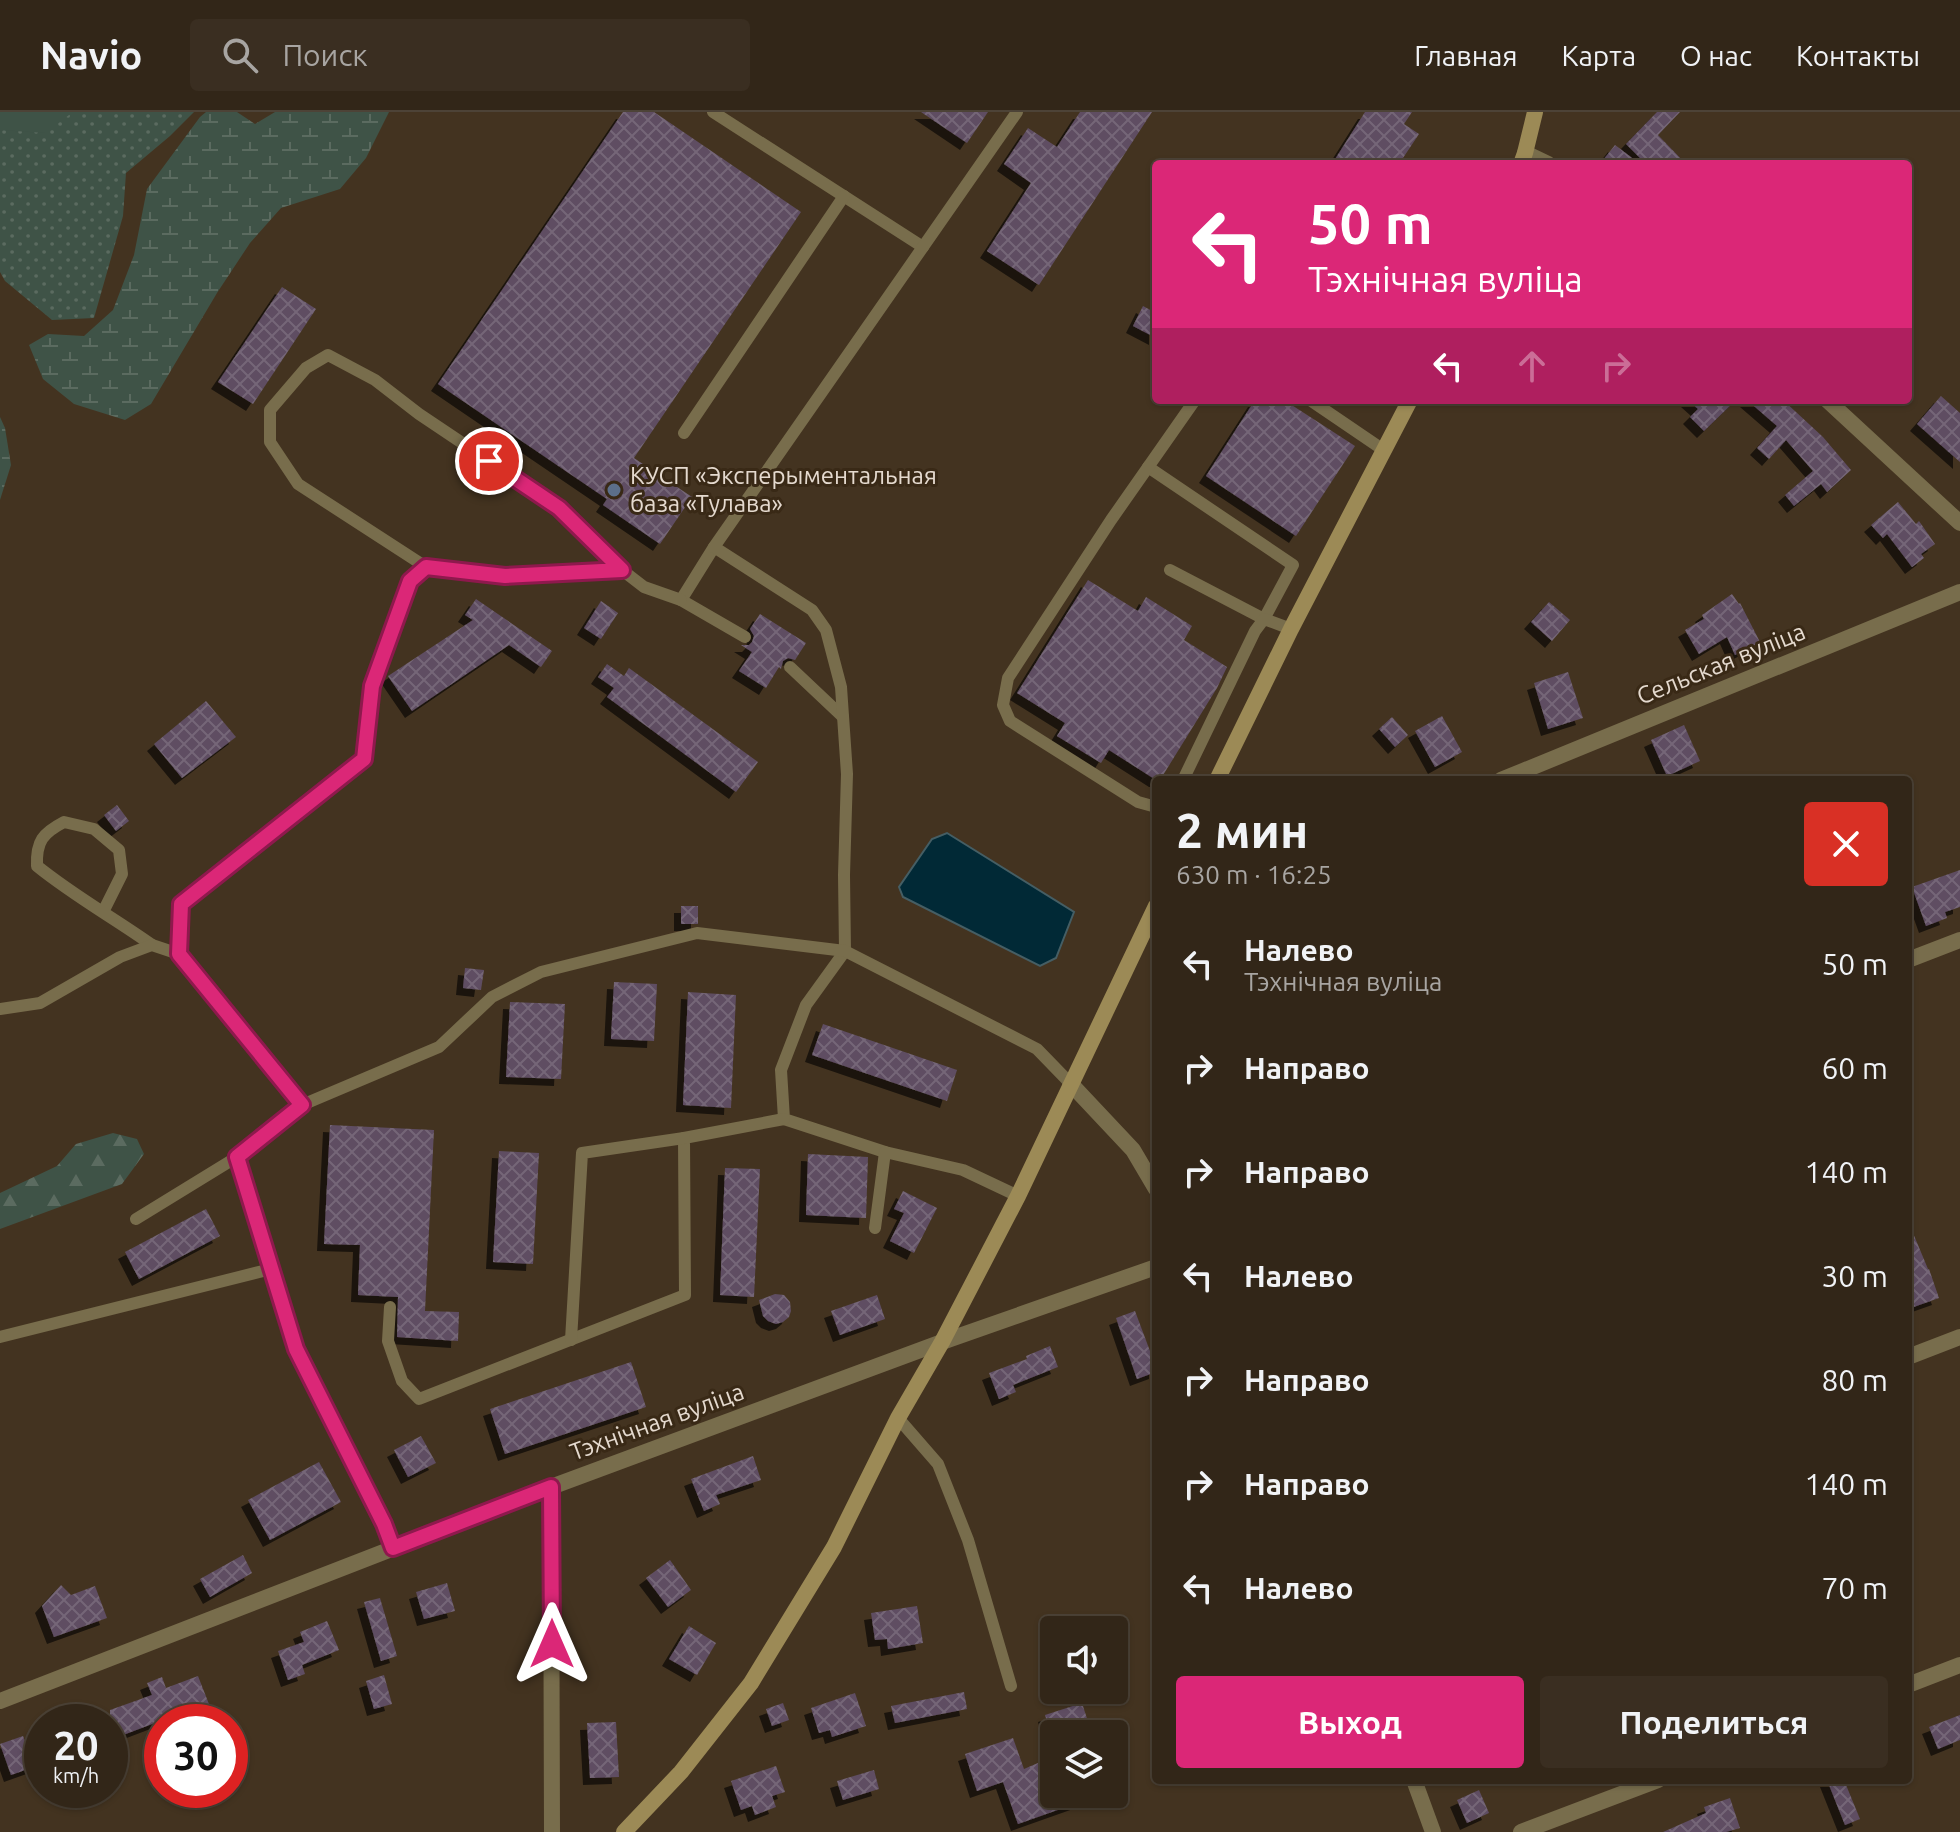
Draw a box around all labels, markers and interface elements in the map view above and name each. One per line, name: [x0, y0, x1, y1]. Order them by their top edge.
search box: [190, 19, 750, 91]
icon: search: [218, 33, 262, 77]
text: Navio: [40, 34, 142, 76]
text: Поиск: [282, 38, 368, 72]
text: Главная: [1414, 40, 1517, 71]
text: Карта: [1561, 40, 1636, 71]
text: О нас: [1680, 40, 1752, 71]
text: Контакты: [1796, 40, 1920, 71]
icon: left: [1176, 192, 1280, 296]
text: 50 m: [1308, 192, 1433, 255]
text: Тэхнічная вуліца: [1308, 258, 1583, 299]
icon: left: [1426, 344, 1470, 388]
icon: ahead: [1510, 344, 1554, 388]
icon: right: [1594, 344, 1638, 388]
pin: [455, 427, 523, 495]
icon: arrive: [467, 439, 511, 483]
place label: КУСП «Эксперыментальная база «Тулава»: [630, 462, 937, 517]
marker: КУСП «Эксперыментальная база «Тулава»: [605, 481, 623, 499]
street label: Сельская вуліца: [1633, 617, 1809, 710]
button: close: [1804, 802, 1888, 886]
text: 2 мин: [1176, 803, 1308, 857]
text: 630 m · 16:25: [1176, 860, 1332, 889]
text: Налево: [1244, 933, 1354, 967]
icon: left: [1176, 942, 1220, 986]
text: 50 m: [1821, 947, 1888, 981]
text: Тэхнічная вуліца: [1244, 967, 1442, 996]
icon: right: [1176, 1046, 1220, 1090]
text: Направо: [1244, 1051, 1370, 1085]
text: 60 m: [1821, 1051, 1888, 1085]
icon: right: [1176, 1150, 1220, 1194]
text: Направо: [1244, 1155, 1370, 1189]
text: 140 m: [1804, 1155, 1888, 1189]
icon: left: [1176, 1254, 1220, 1298]
text: Налево: [1244, 1259, 1354, 1293]
text: 30 m: [1821, 1259, 1888, 1293]
icon: right: [1176, 1358, 1220, 1402]
text: Направо: [1244, 1363, 1370, 1397]
text: 80 m: [1821, 1363, 1888, 1397]
street label: Тэхнічная вуліца: [566, 1378, 748, 1466]
icon: right: [1176, 1462, 1220, 1506]
text: Направо: [1244, 1467, 1370, 1501]
text: 140 m: [1804, 1467, 1888, 1501]
icon: left: [1176, 1566, 1220, 1610]
text: Налево: [1244, 1571, 1354, 1605]
text: 70 m: [1821, 1571, 1888, 1605]
position arrow: [510, 1602, 594, 1686]
map controls: [1040, 1616, 1128, 1808]
button: sound: [1040, 1616, 1128, 1704]
button: Выход: [1176, 1676, 1524, 1768]
button: Поделиться: [1540, 1676, 1888, 1768]
speed limit sign: 30: [144, 1704, 248, 1808]
button: layers: [1040, 1720, 1128, 1808]
text: 20: [53, 1723, 99, 1768]
text: km/h: [53, 1764, 99, 1787]

